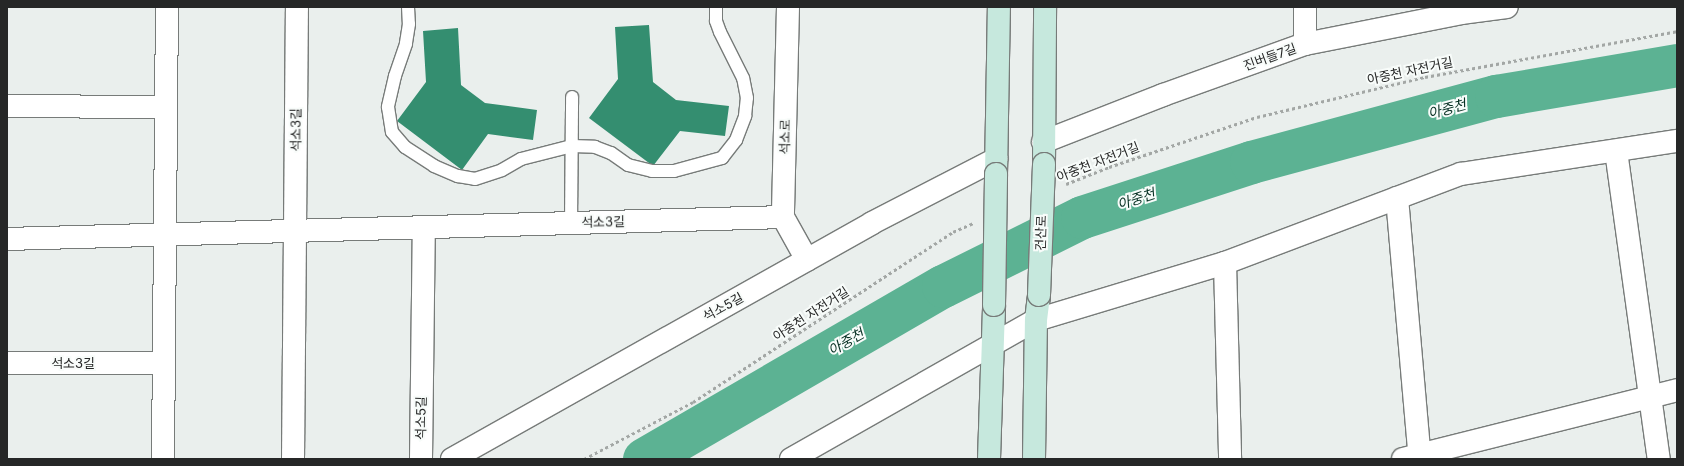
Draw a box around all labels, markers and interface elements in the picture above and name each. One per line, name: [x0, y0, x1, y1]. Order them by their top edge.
street label: 진버들7길: [1241, 40, 1299, 74]
street label: 아중천 자전거길: [1366, 54, 1454, 88]
water label: 아중천: [1426, 96, 1468, 122]
street label: 석소3길: [288, 108, 304, 152]
street label: 석소로: [777, 119, 793, 155]
street label: 아중천 자전거길: [1054, 139, 1142, 185]
water label: 아중천: [1115, 185, 1157, 213]
street label: 석소3길: [581, 214, 625, 230]
street label: 건산로: [1033, 215, 1049, 251]
street label: 아중천 자전거길: [770, 284, 852, 344]
street label: 석소5길: [700, 290, 746, 324]
water label: 아중천: [825, 325, 867, 359]
street label: 석소3길: [51, 355, 95, 371]
street label: 석소5길: [413, 396, 429, 440]

